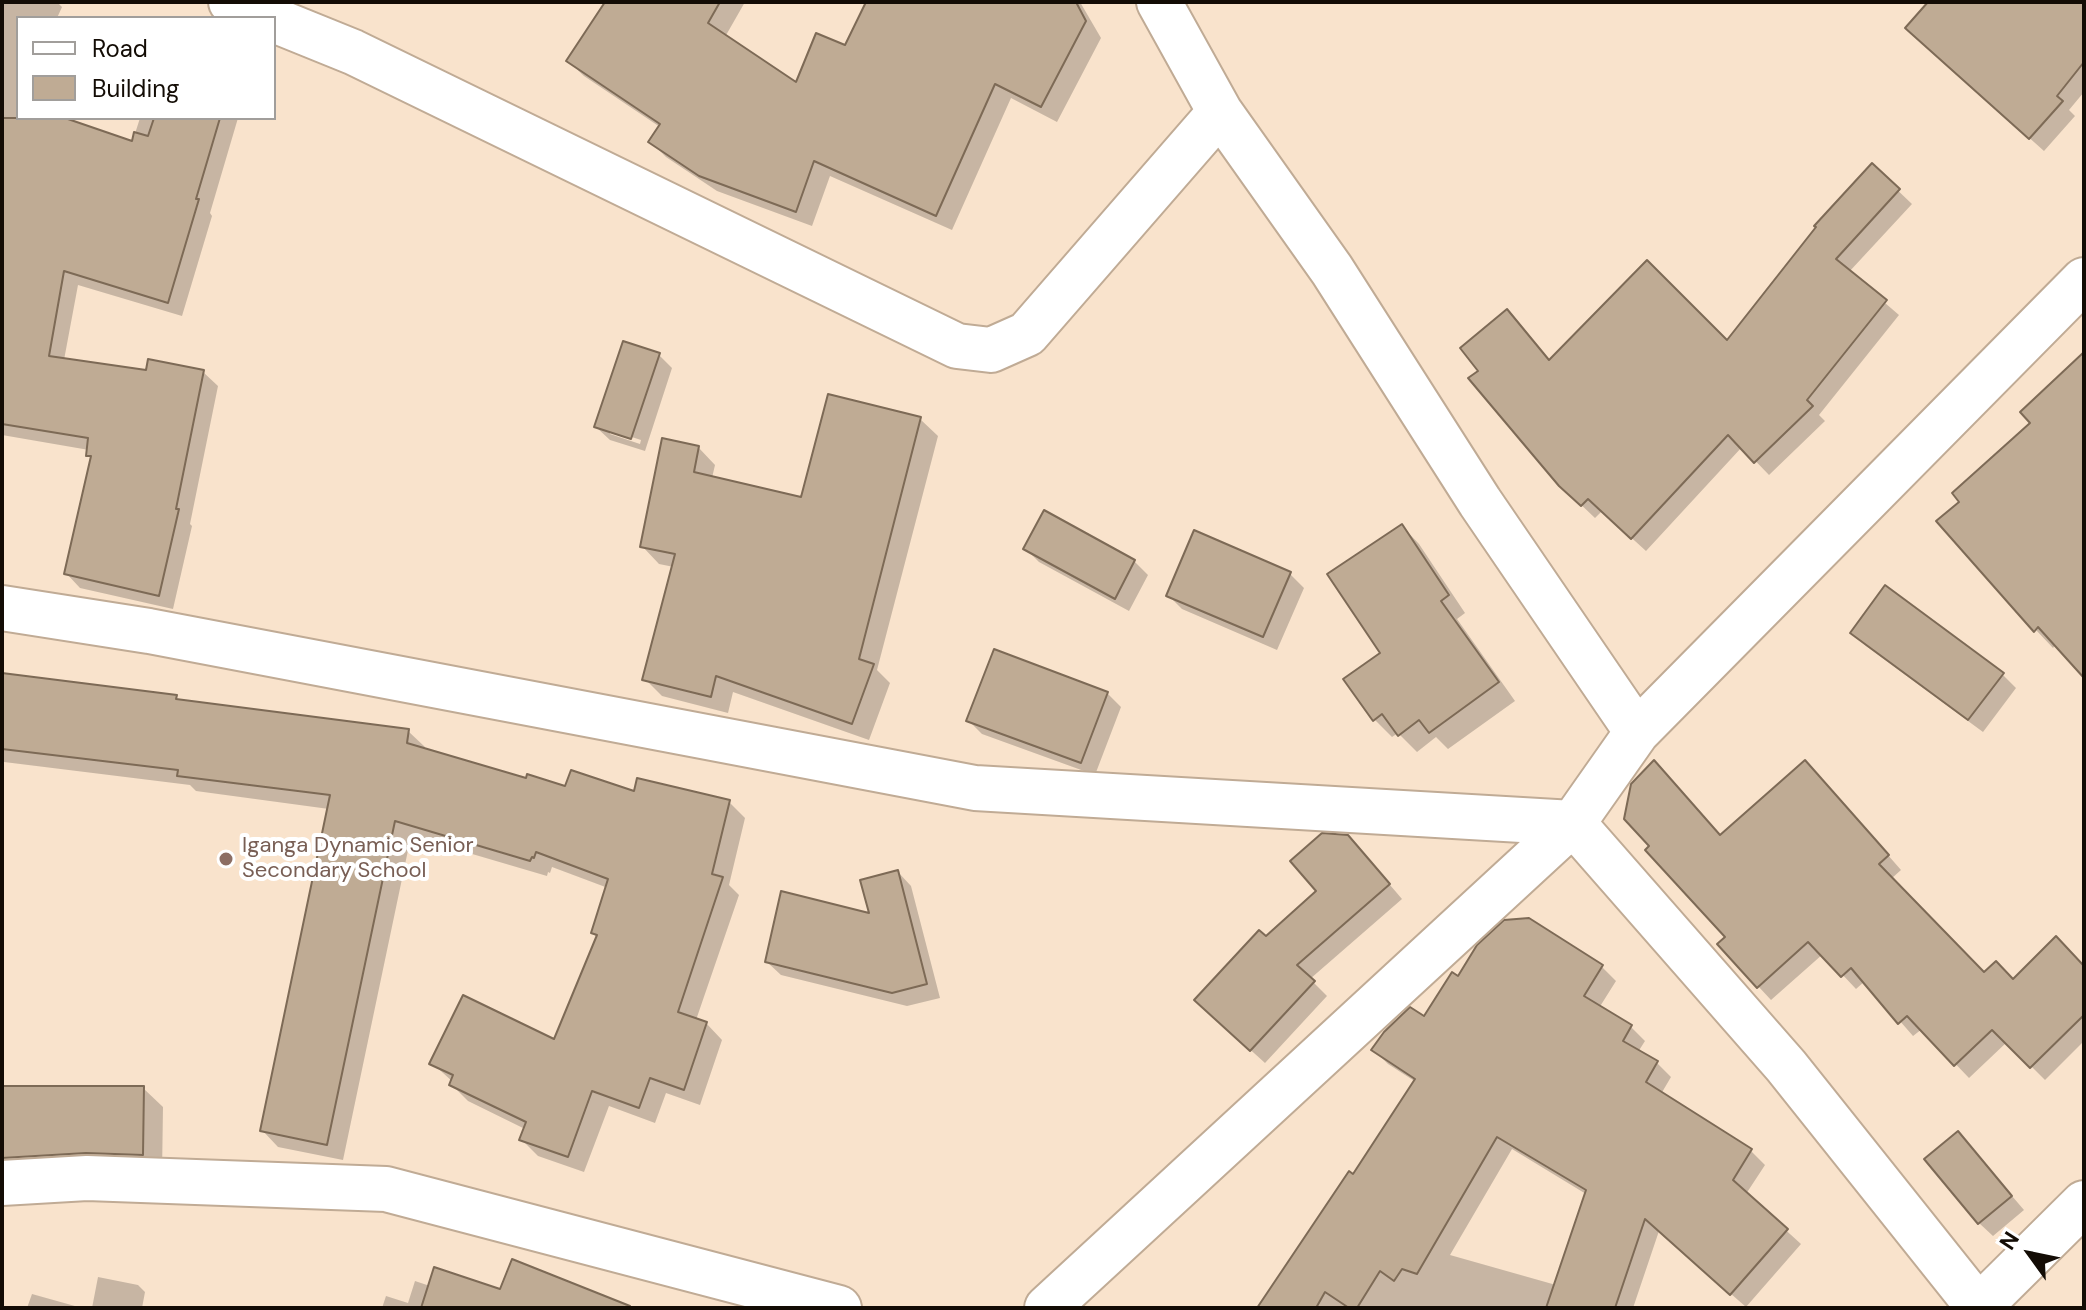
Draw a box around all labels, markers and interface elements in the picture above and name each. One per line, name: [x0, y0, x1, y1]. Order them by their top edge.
legend: [16, 16, 276, 120]
text: Road: [92, 33, 148, 64]
text: Building: [92, 73, 179, 104]
place label: Iganga Dynamic Senior Secondary School: [242, 833, 474, 884]
marker: Iganga Dynamic Senior Secondary School: [217, 850, 235, 868]
north arrow: [1990, 1214, 2070, 1294]
text: N: [1993, 1226, 2026, 1255]

